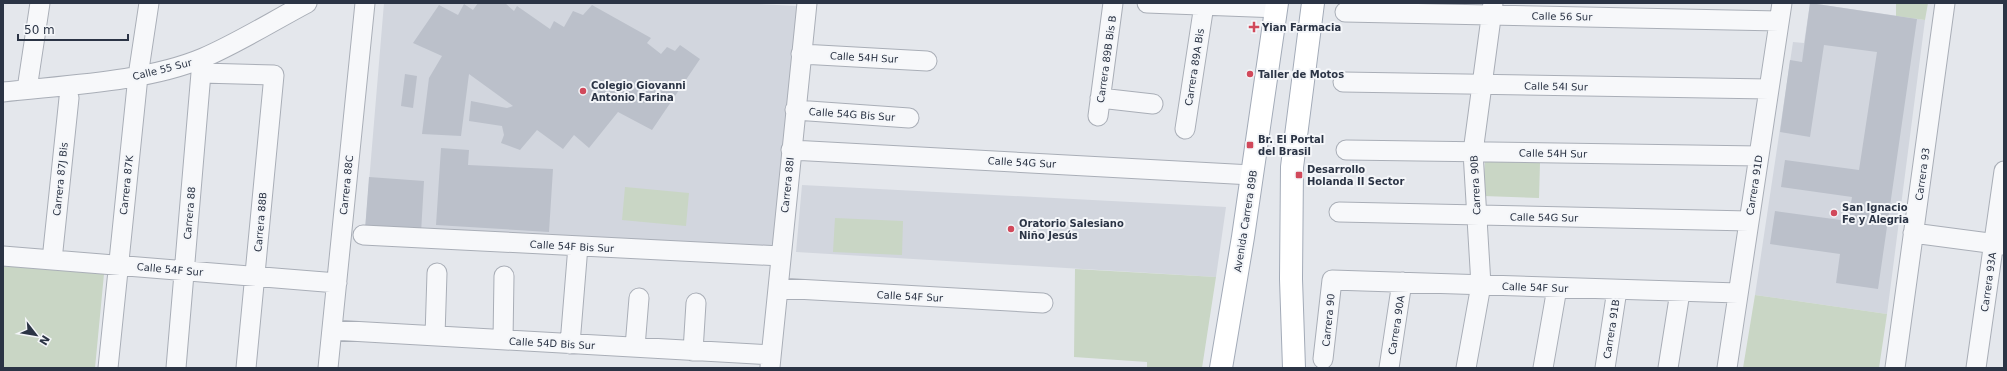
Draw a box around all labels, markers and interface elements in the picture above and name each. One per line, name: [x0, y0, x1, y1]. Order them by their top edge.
street label: Calle 56 Sur: [1532, 10, 1593, 23]
street label: Carrera 89B Bis B: [1095, 15, 1118, 103]
scale bar: [18, 16, 128, 42]
marker: Yian Farmacia: [1249, 22, 1259, 32]
place label: Yian Farmacia: [1261, 22, 1341, 33]
text: 50 m: [24, 23, 55, 37]
street label: Carrera 89A Bis: [1183, 28, 1206, 107]
street label: Calle 54H Sur: [830, 50, 899, 65]
street label: Calle 55 Sur: [131, 57, 194, 82]
marker: Taller de Motos: [1245, 69, 1255, 79]
place label: Taller de Motos: [1258, 69, 1344, 80]
place label: Colegio Giovanni Antonio Farina: [591, 80, 686, 103]
street label: Calle 54I Sur: [1524, 80, 1589, 93]
marker: Colegio Giovanni Antonio Farina: [578, 86, 588, 96]
street label: Calle 54G Bis Sur: [808, 106, 896, 123]
place label: Br. El Portal del Brasil: [1258, 134, 1324, 157]
marker: Br. El Portal del Brasil: [1245, 140, 1255, 150]
street label: Carrera 87J Bis: [51, 142, 70, 217]
street label: Calle 54H Sur: [1519, 147, 1588, 160]
street label: Carrera 93: [1913, 147, 1932, 201]
street label: Carrera 87K: [118, 154, 135, 215]
street label: Carrera 91D: [1744, 154, 1765, 216]
street label: Carrera 88C: [338, 155, 355, 216]
street label: Calle 54G Sur: [988, 155, 1057, 170]
street label: Carrera 90B: [1468, 155, 1483, 215]
street label: Carrera 88I: [779, 157, 796, 214]
place label: Desarrollo Holanda II Sector: [1307, 164, 1404, 187]
street label: Avenida Carrera 89B: [1232, 169, 1259, 273]
marker: Desarrollo Holanda II Sector: [1294, 170, 1304, 180]
street label: Carrera 88: [182, 186, 197, 240]
street label: Carrera 88B: [252, 191, 269, 252]
place label: San Ignacio Fe y Alegria: [1842, 202, 1909, 225]
marker: San Ignacio Fe y Alegria: [1829, 208, 1839, 218]
street label: Calle 54G Sur: [1510, 211, 1579, 224]
place label: Oratorio Salesiano Niño Jesús: [1019, 218, 1124, 241]
marker: Oratorio Salesiano Niño Jesús: [1006, 224, 1016, 234]
street label: Calle 54F Bis Sur: [530, 239, 615, 254]
street label: Carrera 93A: [1979, 251, 1998, 313]
street label: Calle 54F Sur: [136, 261, 204, 278]
street label: Calle 54F Sur: [1502, 281, 1569, 294]
street label: Calle 54F Sur: [877, 289, 944, 304]
street label: Carrera 90: [1320, 293, 1337, 347]
street label: Carrera 90A: [1386, 294, 1407, 356]
street label: Carrera 91B: [1601, 298, 1622, 360]
north arrow: [16, 315, 56, 355]
text: N: [36, 333, 52, 347]
street label: Calle 54D Bis Sur: [509, 336, 596, 351]

